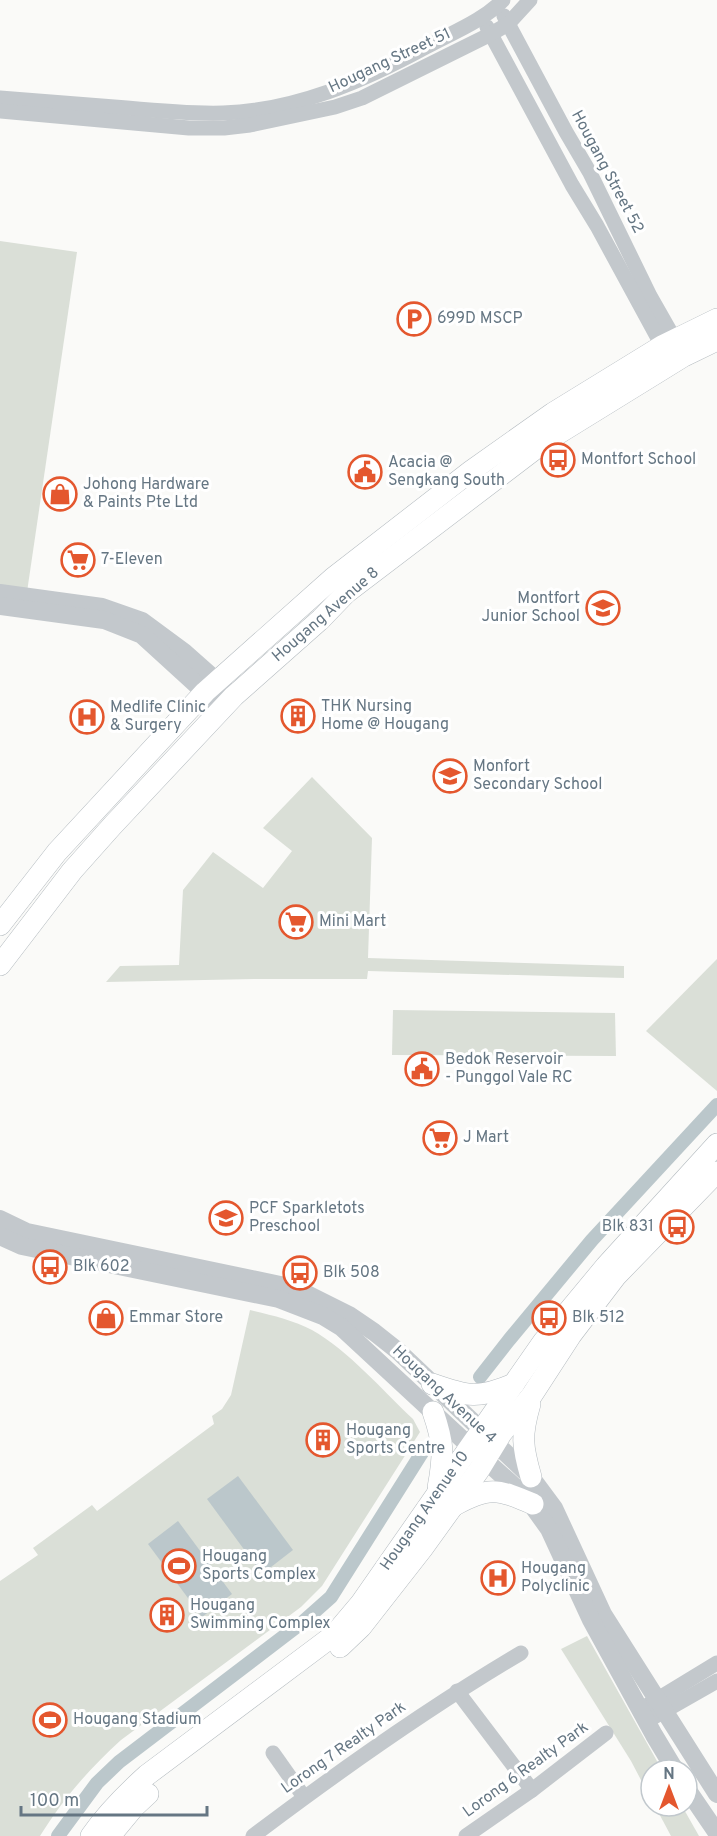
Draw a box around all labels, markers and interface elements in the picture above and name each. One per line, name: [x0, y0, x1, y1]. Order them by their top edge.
street label: Hougang Street 51: [326, 24, 454, 98]
street label: Hougang Street 52: [566, 107, 648, 237]
parking icon: 699D MSCP: [396, 301, 432, 337]
place label: 699D MSCP: [437, 309, 523, 329]
bus stop icon: Montfort School: [540, 442, 576, 478]
place label: Montfort School: [581, 450, 696, 470]
place label: Acacia @ Sengkang South: [388, 453, 505, 491]
public building icon: Acacia @ Sengkang South: [347, 454, 383, 490]
place label: Johong Hardware & Paints Pte Ltd: [83, 475, 209, 513]
shop icon: Johong Hardware & Paints Pte Ltd: [42, 476, 78, 512]
supermarket icon: 7-Eleven: [60, 542, 96, 578]
place label: 7-Eleven: [101, 550, 163, 570]
street label: Hougang Avenue 8: [268, 563, 384, 667]
place label: Montfort Junior School: [481, 589, 580, 627]
school or university icon: Montfort Junior School: [585, 590, 621, 626]
place label: THK Nursing Home @ Hougang: [321, 697, 449, 735]
place label: Medlife Clinic & Surgery: [110, 698, 206, 736]
building icon: THK Nursing Home @ Hougang: [280, 698, 316, 734]
hospital icon: Medlife Clinic & Surgery: [69, 699, 105, 735]
place label: Monfort Secondary School: [473, 757, 602, 795]
school or university icon: Monfort Secondary School: [432, 758, 468, 794]
supermarket icon: Mini Mart: [278, 904, 314, 940]
place label: Mini Mart: [319, 912, 386, 932]
place label: Bedok Reservoir - Punggol Vale RC: [445, 1050, 573, 1088]
public building icon: Bedok Reservoir - Punggol Vale RC: [404, 1051, 440, 1087]
supermarket icon: J Mart: [422, 1120, 458, 1156]
place label: J Mart: [463, 1128, 509, 1148]
place label: PCF Sparkletots Preschool: [249, 1199, 365, 1237]
school or university icon: PCF Sparkletots Preschool: [208, 1200, 244, 1236]
bus stop icon: Blk 831: [659, 1209, 695, 1245]
place label: Blk 831: [602, 1217, 654, 1237]
bus stop icon: Blk 602: [32, 1249, 68, 1285]
bus stop icon: Blk 508: [282, 1255, 318, 1291]
place label: Blk 602: [73, 1257, 130, 1277]
place label: Blk 508: [323, 1263, 380, 1283]
shop icon: Emmar Store: [88, 1300, 124, 1336]
bus stop icon: Blk 512: [531, 1300, 567, 1336]
place label: Emmar Store: [129, 1308, 223, 1328]
place label: Blk 512: [572, 1308, 625, 1328]
street label: Hougang Avenue 4: [388, 1342, 500, 1449]
place label: Hougang Sports Centre: [346, 1421, 445, 1459]
building icon: Hougang Sports Centre: [305, 1422, 341, 1458]
street label: Hougang Avenue 10: [376, 1447, 474, 1575]
place label: Hougang Sports Complex: [202, 1547, 316, 1585]
sports icon: Hougang Sports Complex: [161, 1548, 197, 1584]
place label: Hougang Polyclinic: [521, 1559, 590, 1597]
hospital icon: Hougang Polyclinic: [480, 1560, 516, 1596]
place label: Hougang Swimming Complex: [190, 1596, 331, 1634]
building icon: Hougang Swimming Complex: [149, 1597, 185, 1633]
street label: Lorong 7 Realty Park: [278, 1697, 410, 1799]
sports icon: Hougang Stadium: [32, 1702, 68, 1738]
place label: Hougang Stadium: [73, 1710, 202, 1730]
street label: Lorong 6 Realty Park: [459, 1718, 593, 1822]
north arrow: [639, 1758, 699, 1818]
text: N: [663, 1765, 675, 1785]
scale bar: [21, 1779, 207, 1817]
text: 100 m: [30, 1790, 79, 1813]

